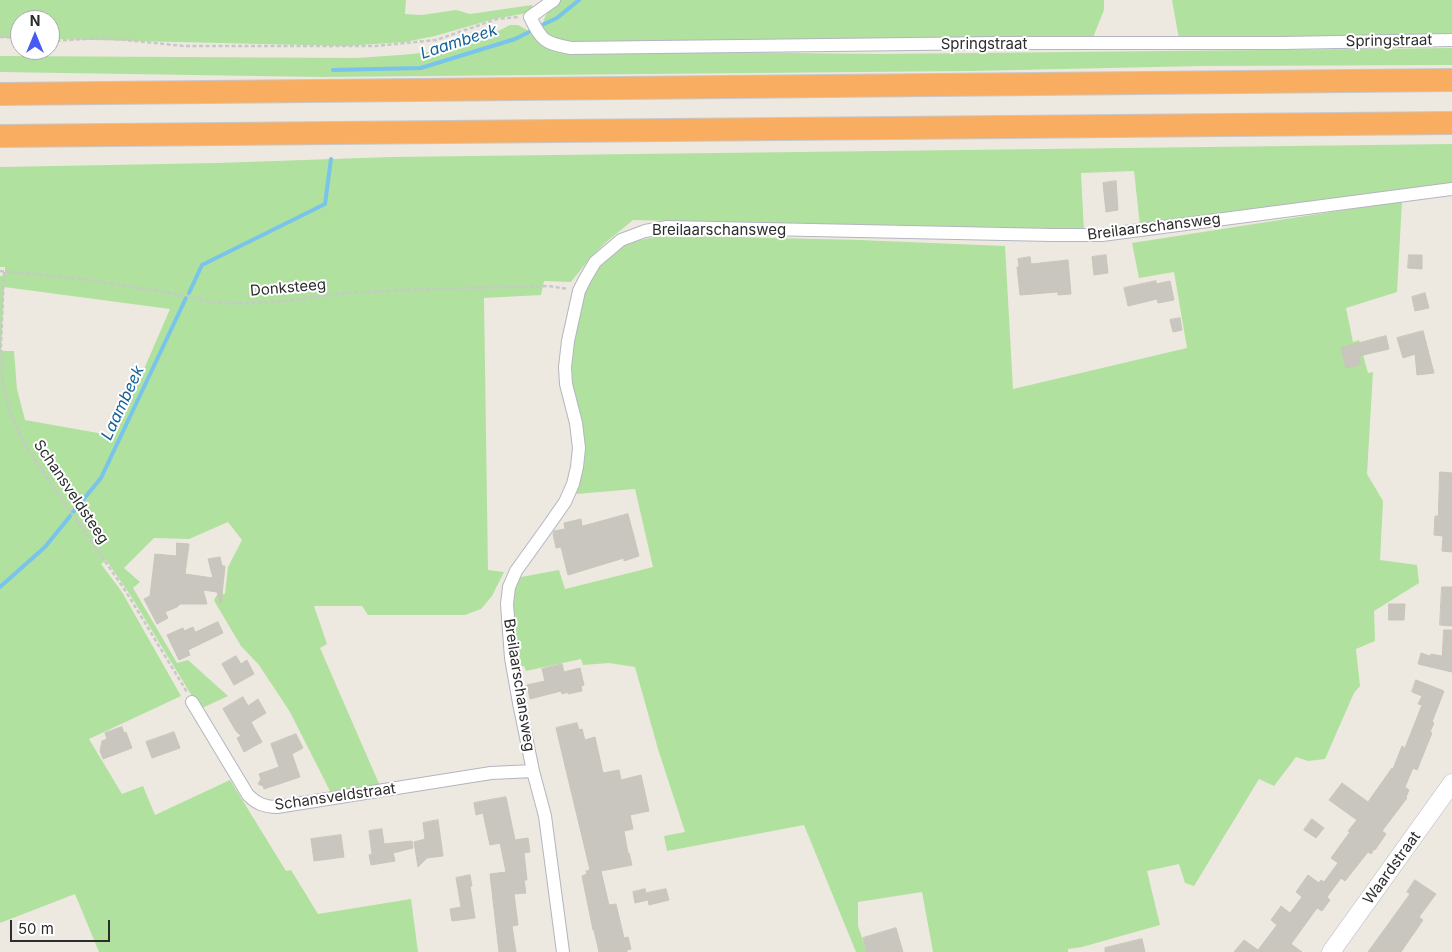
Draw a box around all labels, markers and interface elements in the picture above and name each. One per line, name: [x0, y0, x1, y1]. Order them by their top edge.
north arrow: [10, 10, 60, 60]
text: N: [30, 12, 40, 29]
water label: Laambeek: [418, 21, 500, 63]
street label: Springstraat: [1346, 31, 1432, 51]
street label: Springstraat: [941, 35, 1027, 53]
street label: Breilaarschansweg: [1086, 210, 1222, 244]
street label: Breilaarschansweg: [652, 221, 786, 239]
street label: Donksteeg: [249, 276, 327, 300]
water label: Laambeek: [97, 363, 149, 443]
street label: Schansveldsteeg: [30, 437, 112, 547]
street label: Breilaarschansweg: [500, 617, 538, 753]
street label: Schansveldstraat: [273, 780, 397, 814]
street label: Waardstraat: [1360, 828, 1424, 908]
scale bar: [12, 910, 112, 942]
text: 50 m: [18, 919, 54, 938]

